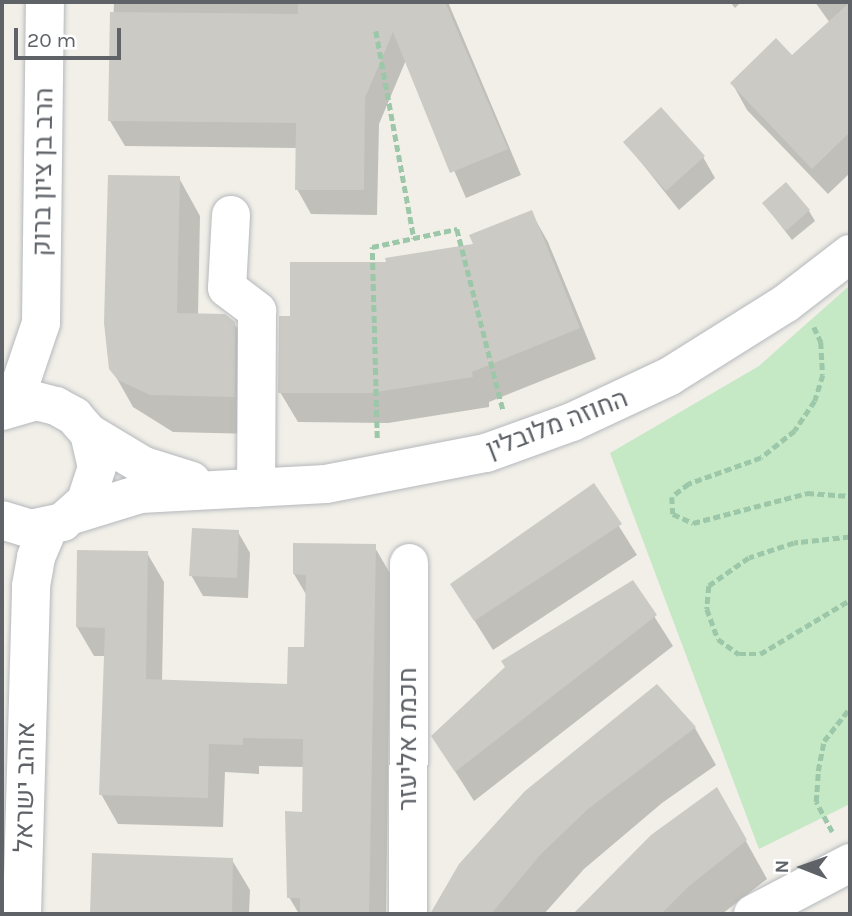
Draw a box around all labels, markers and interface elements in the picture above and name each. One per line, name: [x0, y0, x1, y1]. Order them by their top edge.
scale bar: [18, 14, 124, 58]
text: 20 m: [27, 28, 76, 52]
street label: הרב בן ציון ברוק: [26, 87, 60, 257]
street label: החוזה מלובלין: [482, 383, 632, 465]
street label: חכמת אליעזר: [392, 667, 424, 811]
street label: אוהב ישראל: [8, 721, 42, 853]
north arrow: [768, 832, 838, 902]
text: N: [771, 860, 793, 874]

